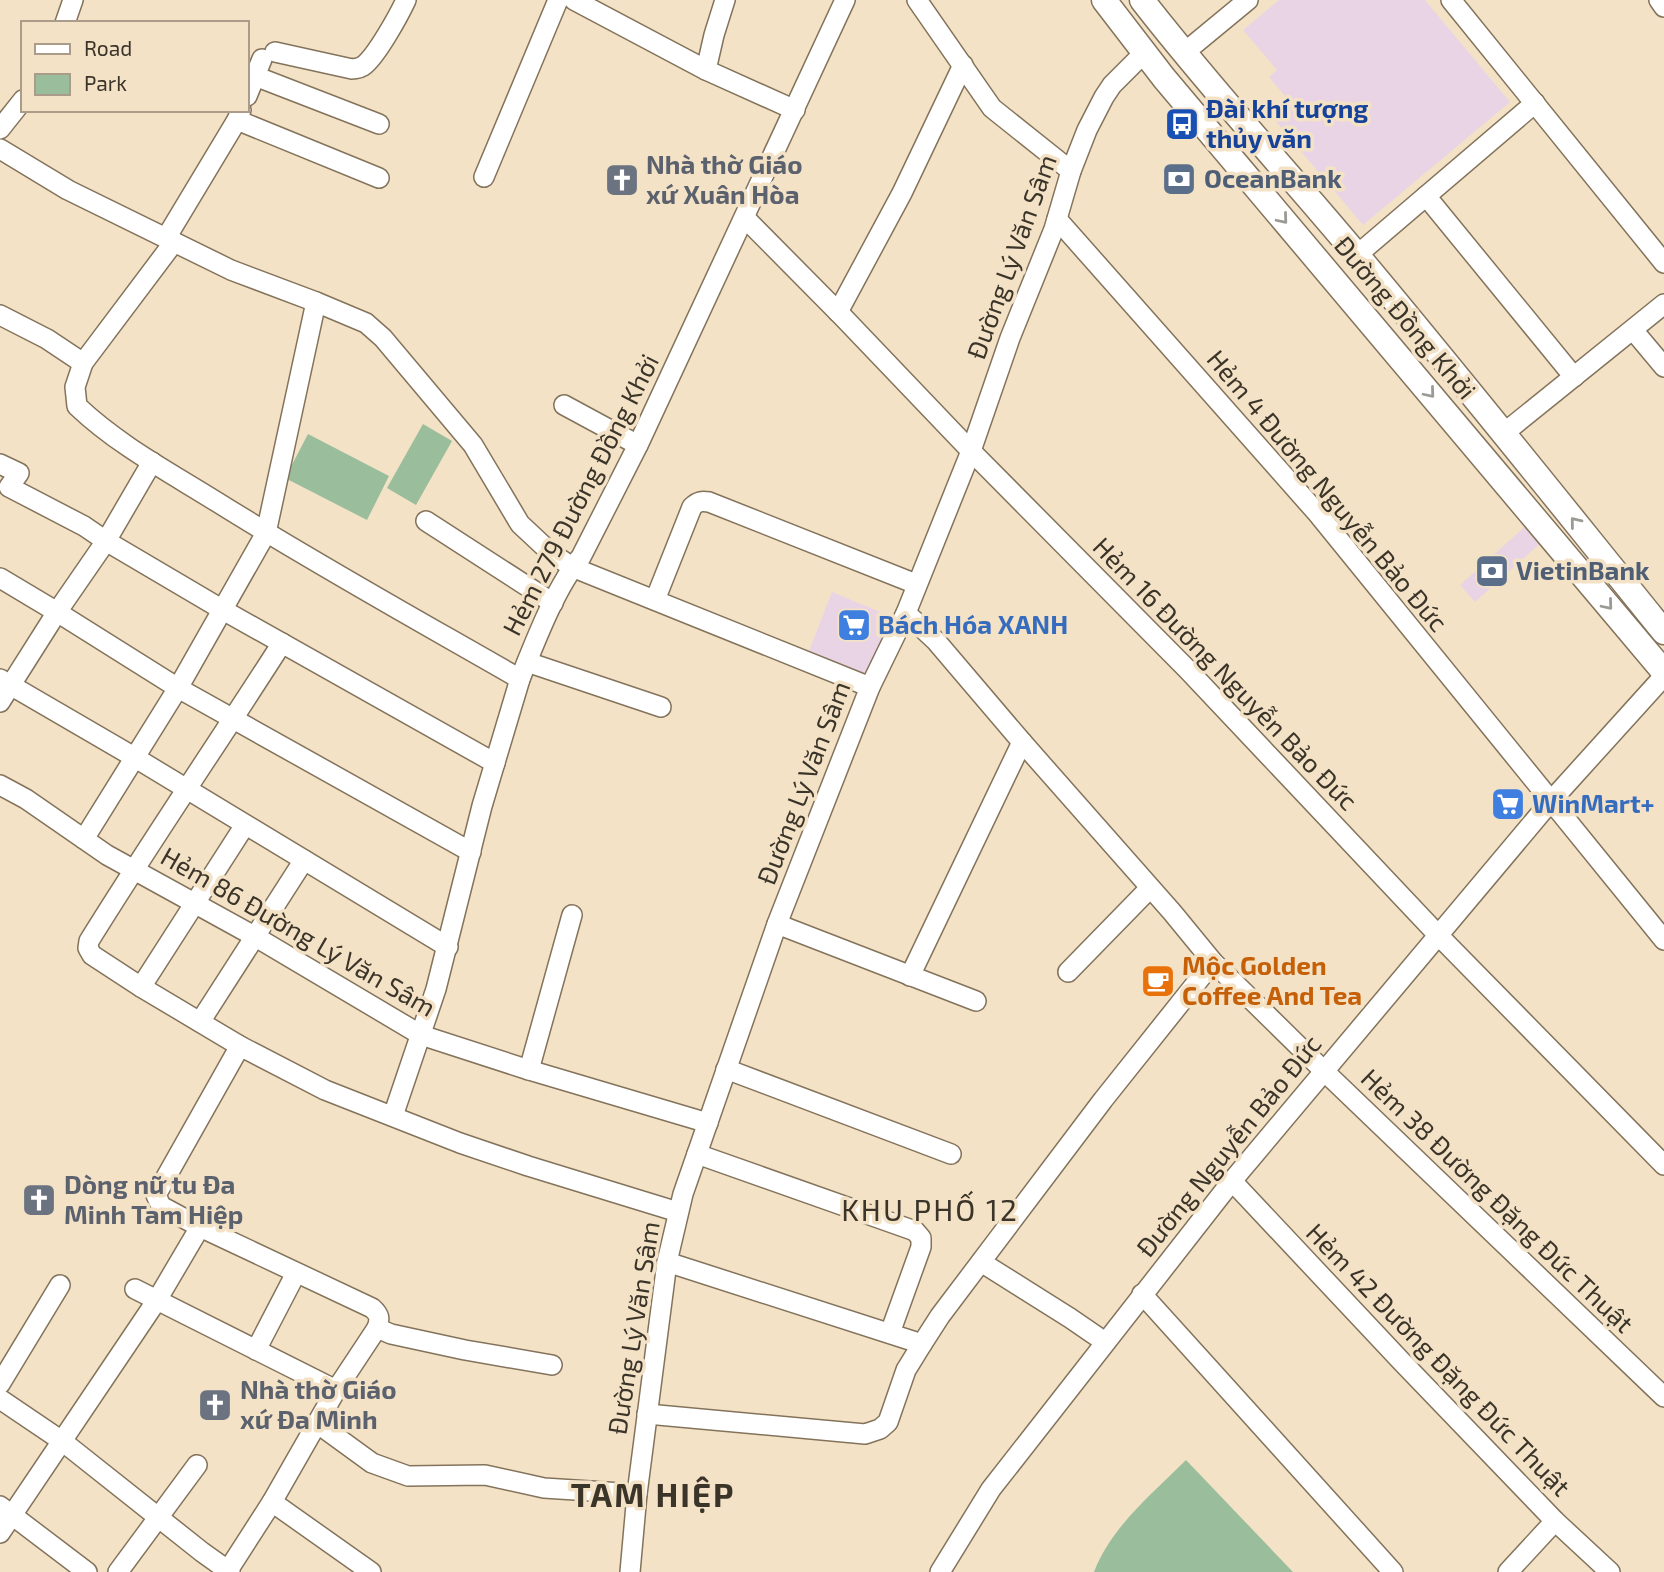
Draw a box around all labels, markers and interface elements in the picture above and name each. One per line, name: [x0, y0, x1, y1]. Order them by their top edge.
legend: [21, 21, 248, 112]
text: Road: [84, 35, 132, 60]
text: Park: [84, 70, 127, 95]
place label: Đài khí tượng thủy văn: [1206, 92, 1368, 154]
bus stop icon: Đài khí tượng thủy văn: [1163, 105, 1201, 143]
place label: Nhà thờ Giáo xứ Xuân Hòa: [646, 148, 803, 209]
street label: Đường Lý Văn Sâm: [959, 150, 1062, 363]
bank icon: OceanBank: [1160, 160, 1198, 198]
church icon: Nhà thờ Giáo xứ Xuân Hòa: [603, 161, 641, 199]
place label: OceanBank: [1204, 162, 1342, 193]
one-way arrow: [1275, 211, 1287, 224]
street label: Đường Đồng Khởi: [1329, 229, 1483, 405]
street label: Hẻm 4 Đường Nguyễn Bảo Đức: [1201, 343, 1455, 637]
street label: Hẻm 279 Đường Đồng Khởi: [495, 349, 664, 640]
one-way arrow: [1421, 386, 1434, 398]
one-way arrow: [1571, 517, 1583, 530]
street label: Hẻm 16 Đường Nguyễn Bảo Đức: [1087, 530, 1365, 816]
bank icon: VietinBank: [1473, 552, 1511, 590]
place label: VietinBank: [1516, 554, 1650, 585]
one-way arrow: [1600, 596, 1612, 609]
supermarket icon: Bách Hóa XANH: [835, 606, 873, 644]
place label: Bách Hóa XANH: [878, 608, 1068, 639]
street label: Đường Lý Văn Sâm: [750, 676, 856, 888]
supermarket icon: WinMart+: [1489, 785, 1527, 823]
place label: WinMart+: [1532, 787, 1655, 818]
street label: Hẻm 86 Đường Lý Văn Sâm: [156, 839, 441, 1022]
place label: Mộc Golden Coffee And Tea: [1182, 949, 1362, 1010]
cafe icon: Mộc Golden Coffee And Tea: [1139, 962, 1177, 1000]
street label: Đường Nguyễn Bảo Đức: [1129, 1028, 1327, 1262]
street label: Hẻm 38 Đường Đặng Đức Thuật: [1355, 1062, 1641, 1338]
place label: Dòng nữ tu Đa Minh Tam Hiệp: [64, 1168, 243, 1229]
church icon: Dòng nữ tu Đa Minh Tam Hiệp: [20, 1181, 58, 1219]
district label: KHU PHỐ 12: [841, 1190, 1019, 1227]
street label: Hẻm 42 Đường Đặng Đức Thuật: [1301, 1216, 1578, 1502]
street label: Đường Lý Văn Sâm: [600, 1219, 665, 1436]
place label: Nhà thờ Giáo xứ Đa Minh: [240, 1373, 397, 1434]
church icon: Nhà thờ Giáo xứ Đa Minh: [196, 1386, 234, 1424]
district label: TAM HIỆP: [571, 1474, 735, 1514]

